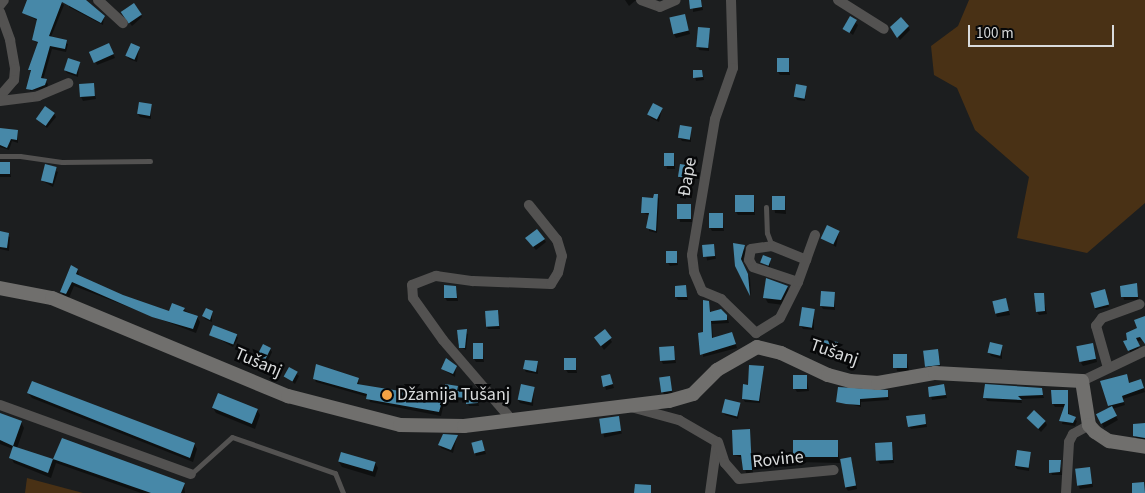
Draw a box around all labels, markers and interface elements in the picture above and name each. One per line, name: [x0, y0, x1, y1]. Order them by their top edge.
scale bar: [970, 15, 1116, 47]
text: 100 m: [976, 23, 1014, 44]
street label: Đape: [674, 156, 702, 198]
street label: Tušanj: [807, 335, 861, 371]
street label: Tušanj: [231, 343, 285, 383]
place label: Džamija Tušanj: [397, 384, 510, 406]
marker: Džamija Tušanj: [381, 389, 393, 401]
street label: Rovine: [751, 447, 805, 473]

